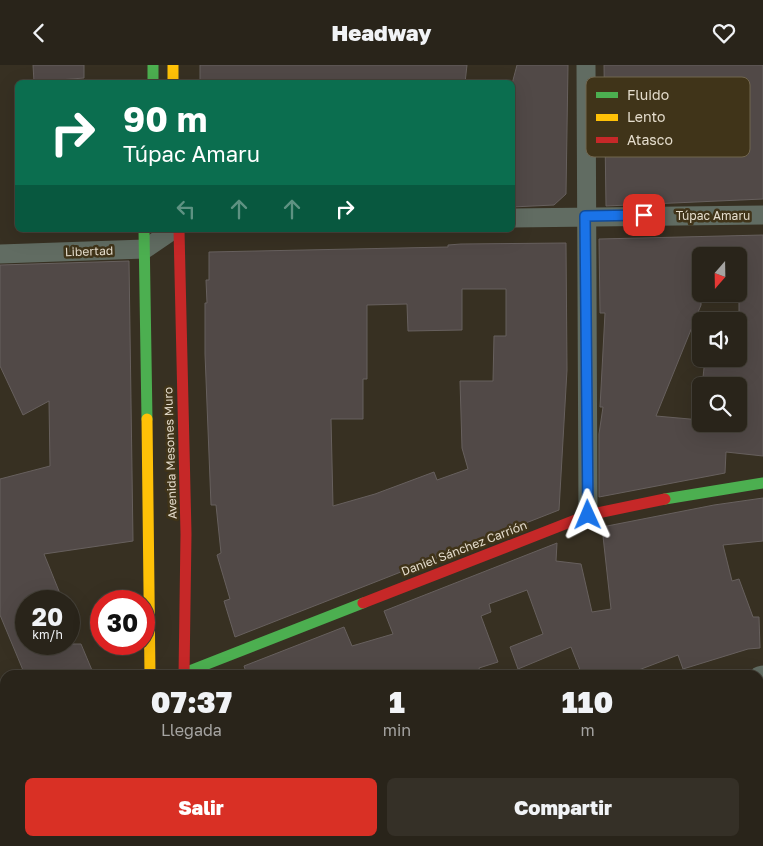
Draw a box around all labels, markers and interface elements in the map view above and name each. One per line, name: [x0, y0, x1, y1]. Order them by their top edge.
icon: back: [25, 19, 53, 47]
text: Headway: [332, 19, 431, 46]
icon: heart: [710, 19, 738, 47]
legend: [586, 77, 750, 157]
text: Fluido: [627, 86, 669, 103]
text: 90 m: [123, 98, 207, 140]
icon: right: [40, 100, 105, 165]
text: Lento: [627, 108, 665, 125]
text: Atasco: [627, 131, 673, 148]
text: Túpac Amaru: [123, 140, 260, 167]
pin: [623, 194, 665, 236]
icon: left: [172, 195, 200, 223]
icon: ahead: [225, 195, 253, 223]
icon: ahead: [278, 195, 306, 223]
icon: right: [331, 195, 359, 223]
icon: arrive: [630, 201, 658, 229]
street label: Túpac Amaru: [676, 208, 750, 223]
street label: Libertad: [65, 243, 113, 259]
north arrow: [692, 247, 748, 303]
map controls: [692, 247, 747, 432]
button: sound: [692, 312, 747, 367]
button: search: [692, 377, 747, 432]
street label: Avenida Mesones Muro: [160, 387, 180, 519]
position arrow: [561, 488, 613, 540]
street label: Daniel Sánchez Carrión: [399, 517, 529, 579]
speed limit sign: 30: [90, 590, 155, 655]
text: 20: [32, 601, 63, 632]
text: km/h: [32, 627, 63, 642]
text: 07:37: [151, 684, 232, 720]
text: 1: [389, 684, 405, 720]
text: 110: [562, 684, 613, 720]
text: Llegada: [161, 720, 222, 740]
text: min: [383, 720, 411, 740]
text: m: [580, 720, 595, 740]
button: Salir: [25, 778, 377, 836]
button: Compartir: [387, 778, 739, 836]

